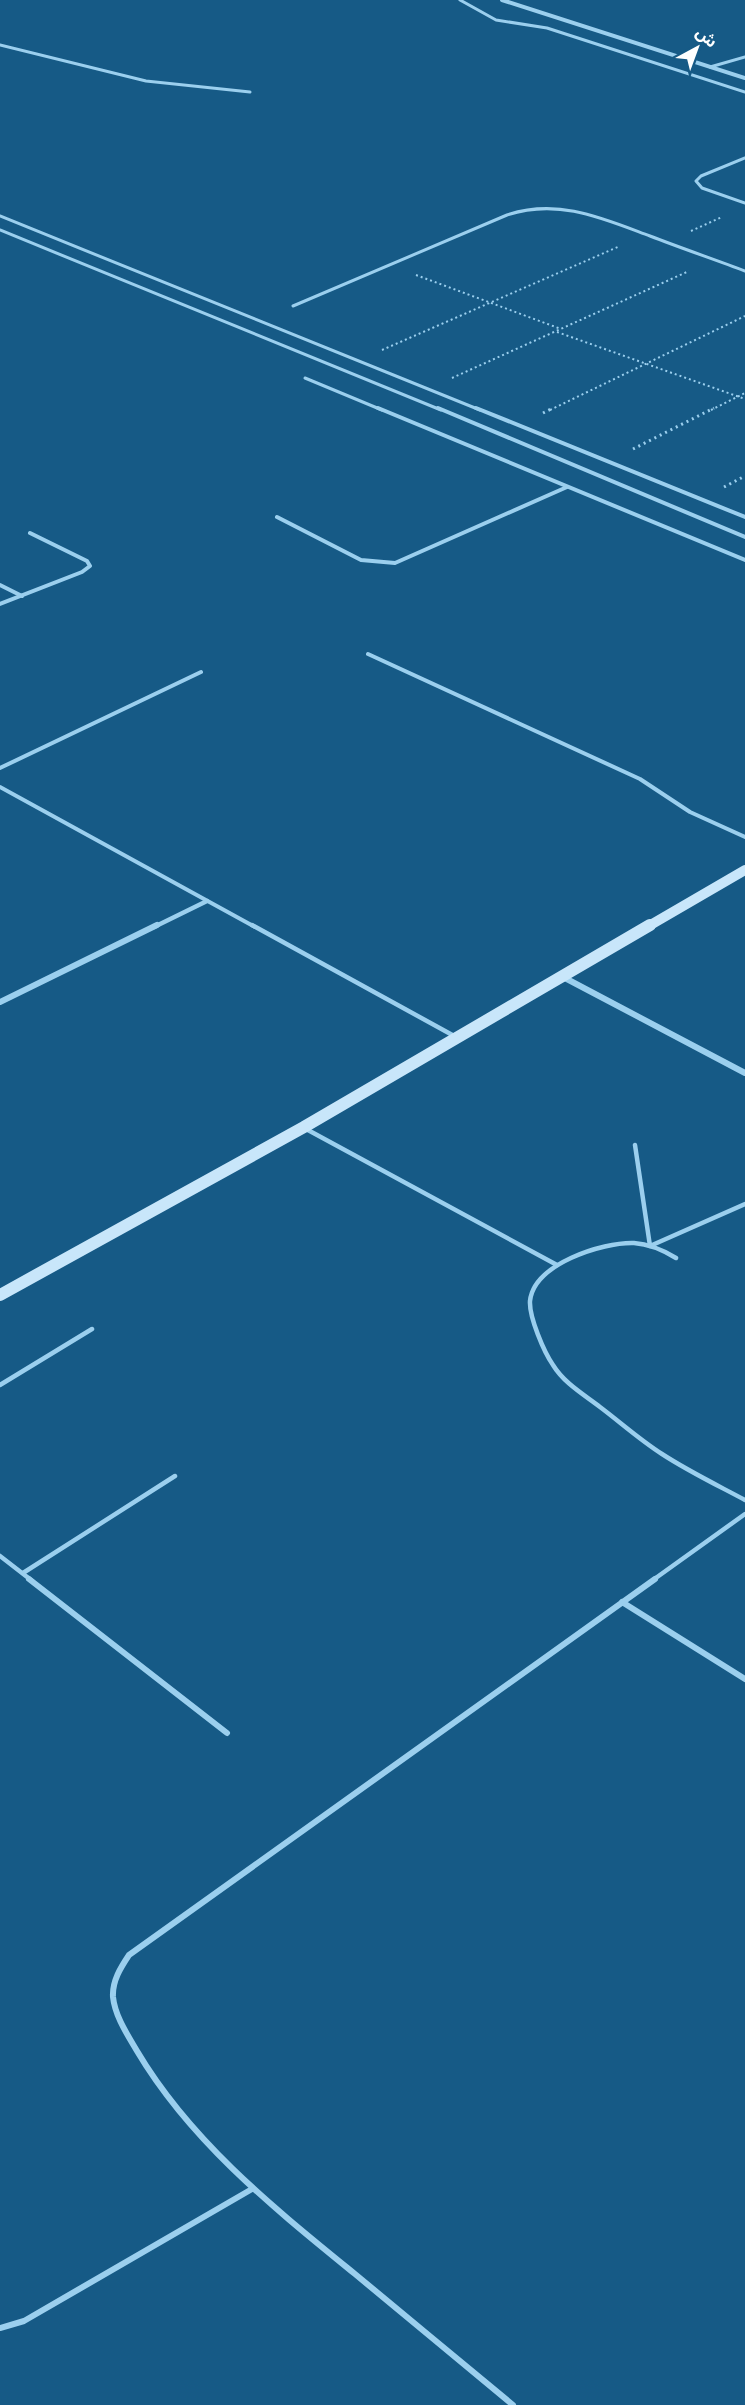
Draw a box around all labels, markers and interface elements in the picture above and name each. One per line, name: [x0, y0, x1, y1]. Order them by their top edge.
north arrow: [667, 18, 727, 78]
text: ش: [691, 22, 722, 52]

